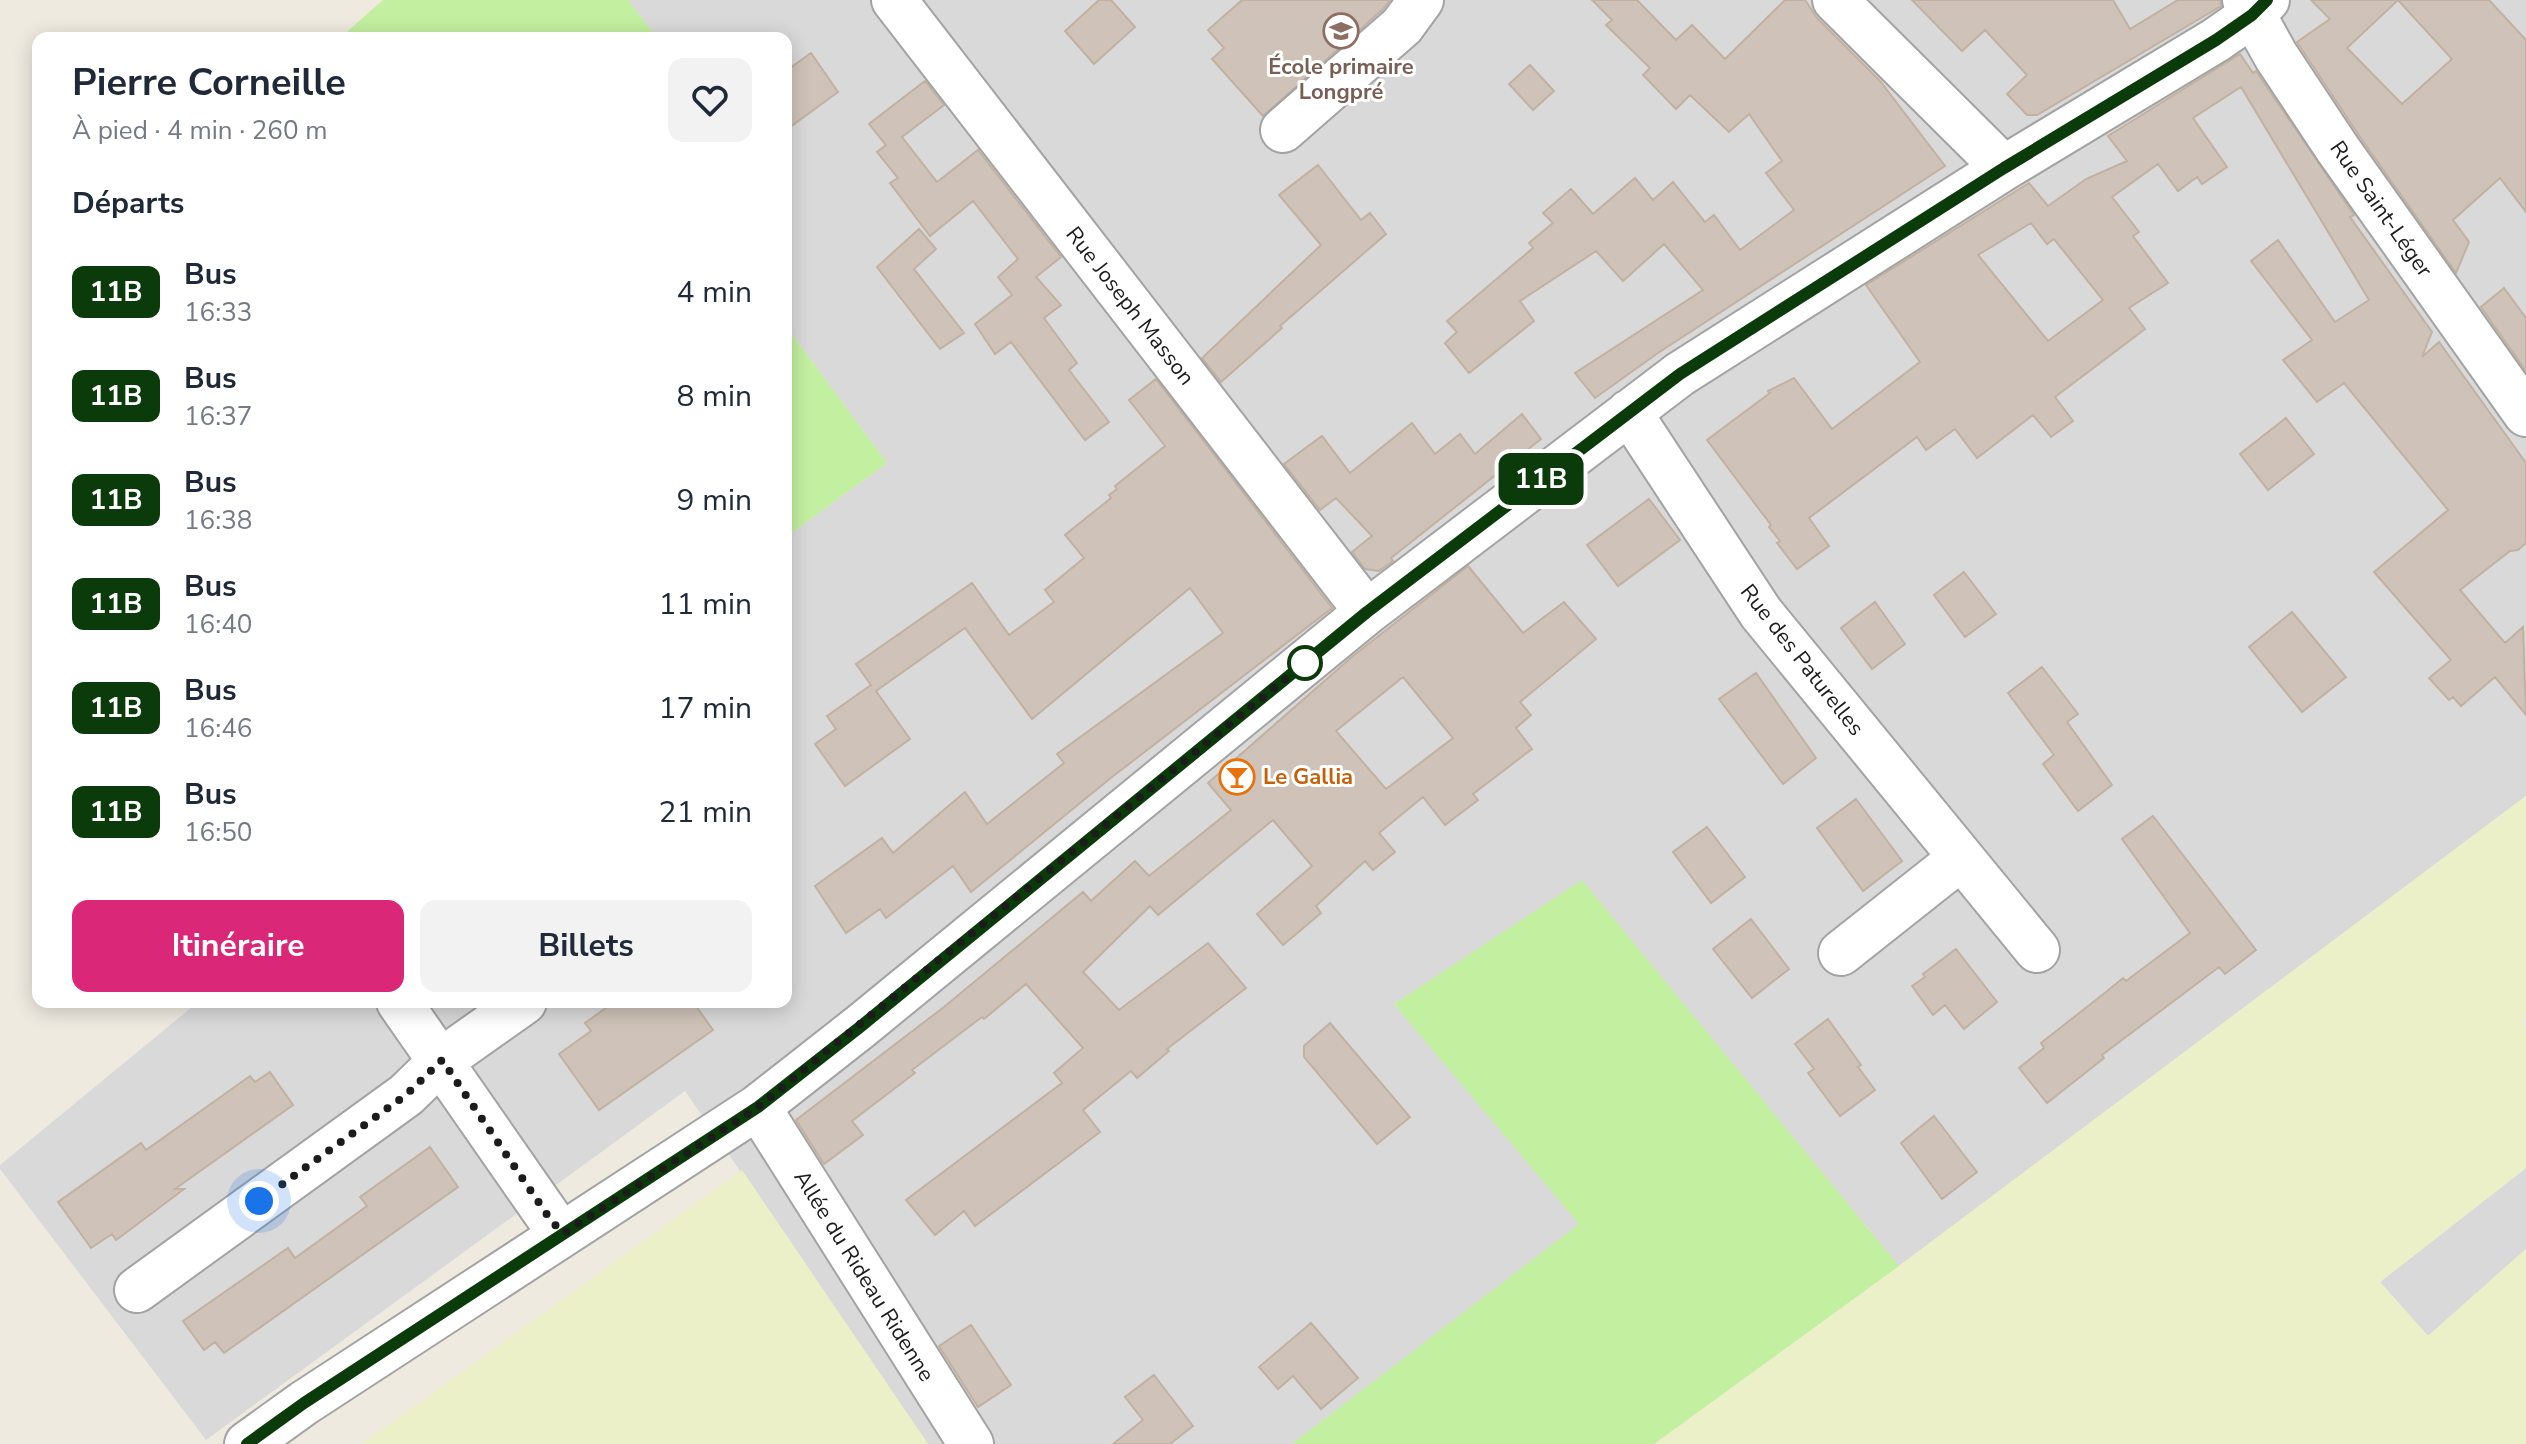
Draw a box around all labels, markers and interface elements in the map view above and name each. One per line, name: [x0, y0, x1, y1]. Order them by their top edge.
school or university icon: École primaire Longpré: [1322, 12, 1360, 50]
place label: École primaire Longpré: [1268, 52, 1414, 107]
text: Pierre Corneille: [72, 57, 346, 108]
button: heart: [668, 58, 752, 142]
text: À pied · 4 min · 260 m: [72, 113, 327, 148]
street label: Rue Saint-Léger: [2323, 135, 2439, 283]
text: Départs: [72, 183, 184, 224]
street label: Rue Joseph Masson: [1059, 221, 1201, 391]
text: Bus: [184, 254, 237, 295]
text: 4 min: [677, 272, 752, 313]
text: 11B: [90, 273, 142, 311]
text: 16:33: [184, 295, 252, 330]
text: Bus: [184, 358, 237, 399]
text: 8 min: [677, 376, 752, 417]
text: 11B: [90, 377, 142, 415]
text: 16:37: [184, 399, 252, 434]
line badge: 11B: [1495, 453, 1587, 505]
text: 11B: [1515, 460, 1567, 498]
text: Bus: [184, 462, 237, 503]
text: 9 min: [677, 480, 752, 521]
text: 11B: [90, 481, 142, 519]
text: 16:38: [184, 503, 252, 538]
text: Bus: [184, 566, 237, 607]
street label: Rue des Paturelles: [1733, 578, 1871, 742]
text: 11 min: [659, 584, 752, 625]
text: 11B: [90, 585, 142, 623]
text: 16:40: [184, 607, 252, 642]
unlabelled marker: [1288, 646, 1322, 680]
text: Bus: [184, 670, 237, 711]
text: 17 min: [659, 688, 752, 729]
text: 11B: [90, 689, 142, 727]
text: 16:46: [184, 711, 252, 746]
bar icon: Le Gallia: [1218, 758, 1256, 796]
place label: Le Gallia: [1263, 762, 1353, 792]
text: Bus: [184, 774, 237, 815]
text: 21 min: [659, 792, 752, 833]
text: 11B: [90, 793, 142, 831]
text: 16:50: [184, 815, 252, 850]
button: Itinéraire: [72, 900, 404, 992]
button: Billets: [420, 900, 752, 992]
street label: Allée du Rideau Ridenne: [787, 1165, 941, 1387]
your location: [239, 1181, 279, 1221]

